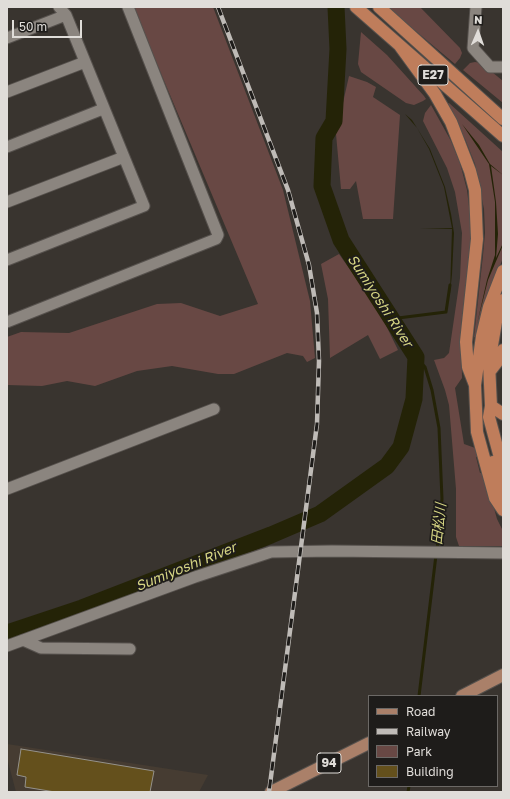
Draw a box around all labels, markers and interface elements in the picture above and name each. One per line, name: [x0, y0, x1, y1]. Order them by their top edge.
scale bar: [14, 12, 84, 38]
north arrow: [458, 12, 498, 52]
text: N: [474, 13, 483, 26]
text: 50 m: [19, 19, 47, 34]
road number: E27: [418, 65, 448, 85]
water label: Sumiyoshi River: [344, 251, 416, 351]
water label: 田松川: [428, 502, 450, 546]
water label: Sumiyoshi River: [133, 539, 239, 595]
legend: [368, 695, 498, 787]
text: Road: [406, 704, 435, 719]
text: Railway: [406, 724, 451, 739]
text: Park: [406, 744, 432, 759]
road number: 94: [317, 753, 341, 773]
text: Building: [406, 764, 454, 779]

